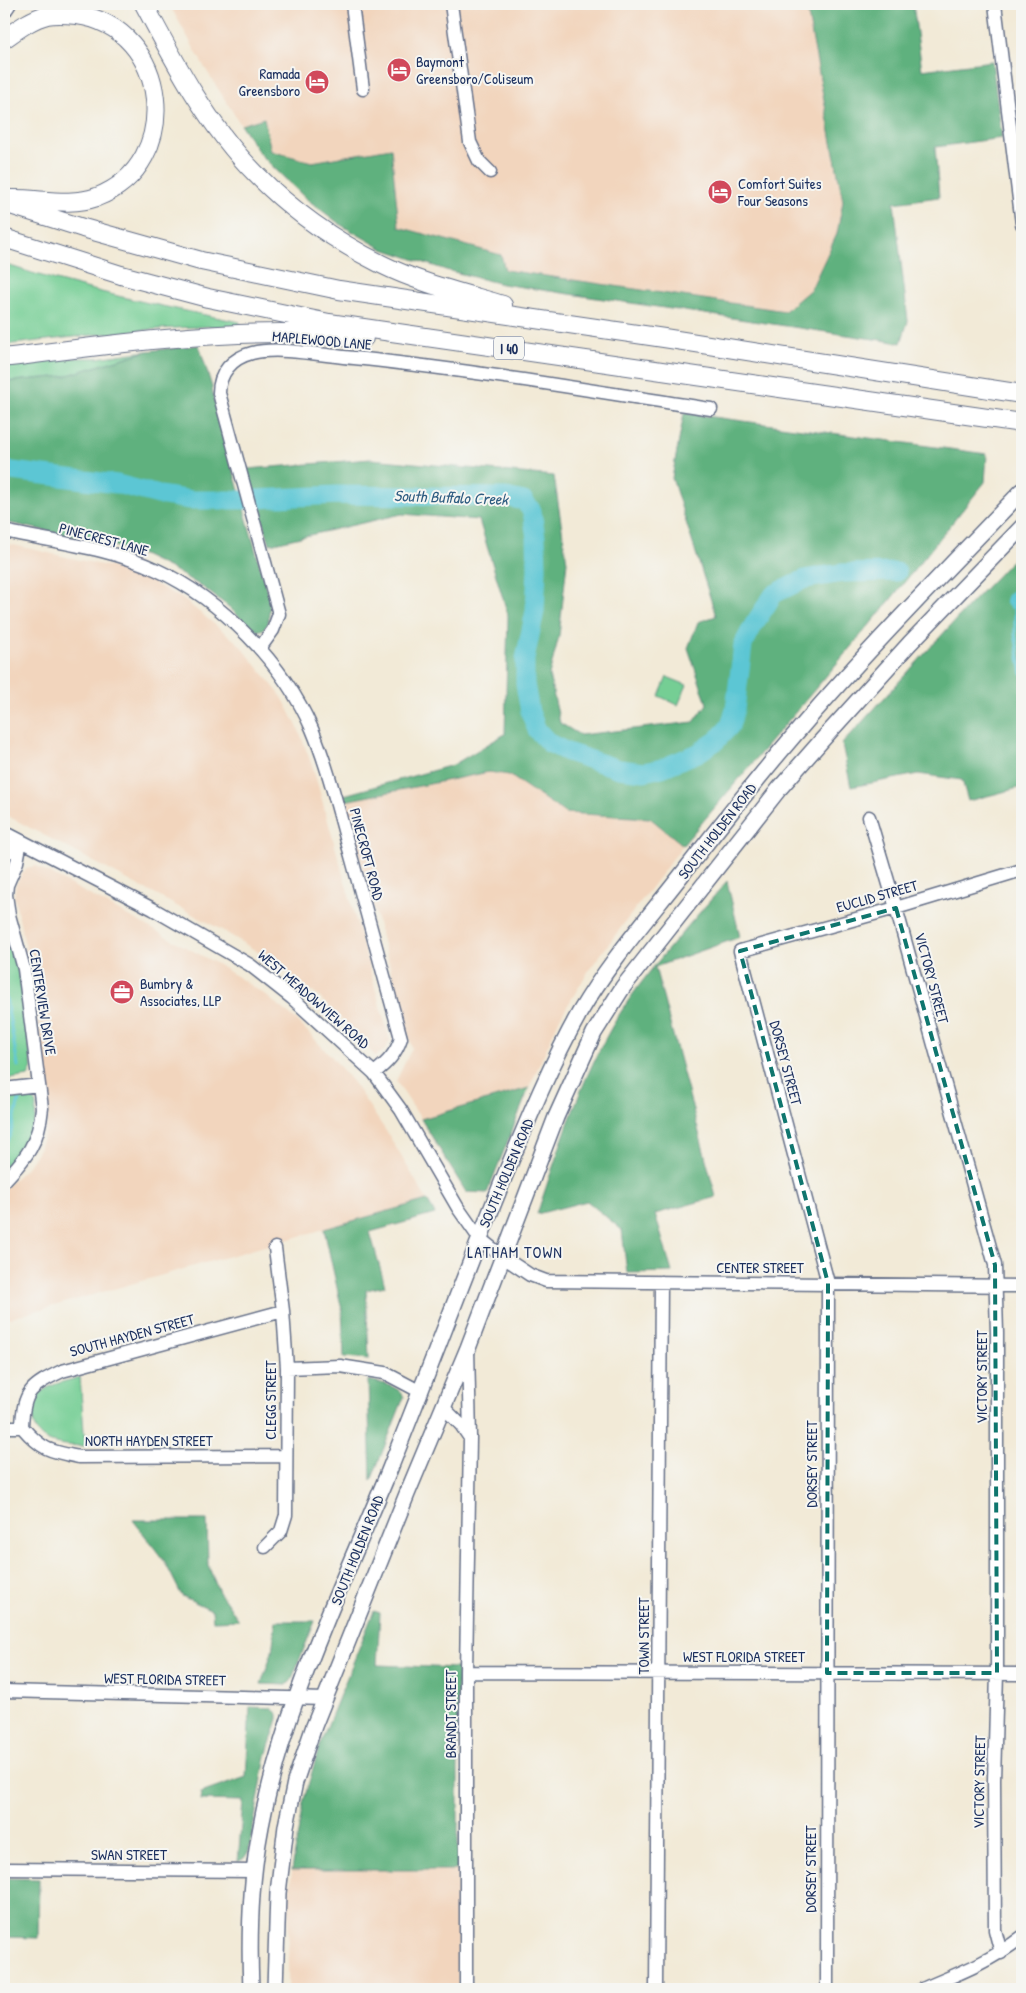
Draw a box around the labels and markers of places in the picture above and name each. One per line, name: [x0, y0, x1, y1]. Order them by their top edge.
place label: Baymont Greensboro/Coliseum: [416, 51, 533, 89]
hotel icon: Baymont Greensboro/Coliseum: [386, 57, 412, 83]
place label: Ramada Greensboro: [238, 63, 300, 101]
hotel icon: Ramada Greensboro: [304, 69, 330, 95]
place label: Comfort Suites Four Seasons: [737, 173, 822, 211]
hotel icon: Comfort Suites Four Seasons: [707, 179, 733, 205]
place label: Bumbry & Associates, LLP: [140, 973, 222, 1011]
office icon: Bumbry & Associates, LLP: [109, 979, 135, 1005]

